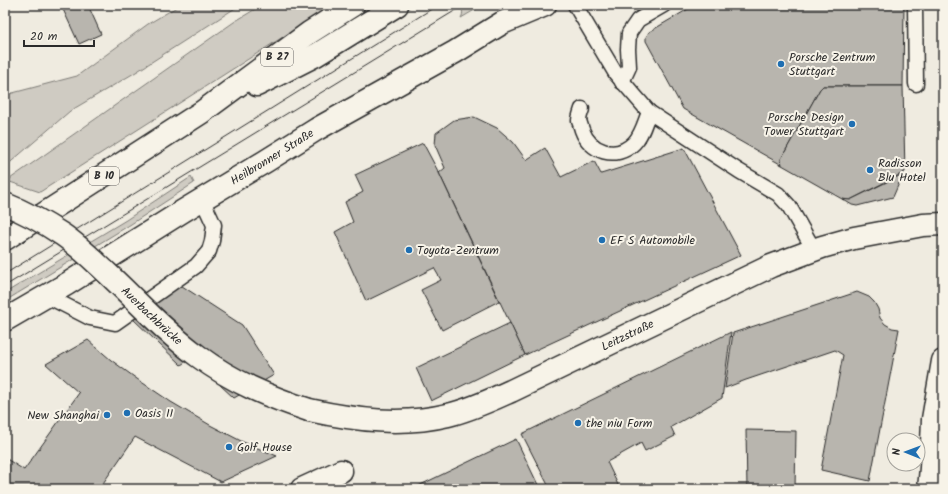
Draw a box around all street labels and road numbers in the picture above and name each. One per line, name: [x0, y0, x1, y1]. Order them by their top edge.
road number: B 27: [261, 48, 293, 66]
street label: Heilbronner Straße: [227, 123, 318, 190]
road number: B 10: [89, 167, 119, 185]
street label: Auerbachbrücke: [117, 282, 187, 350]
street label: Leitzstraße: [598, 314, 658, 356]

